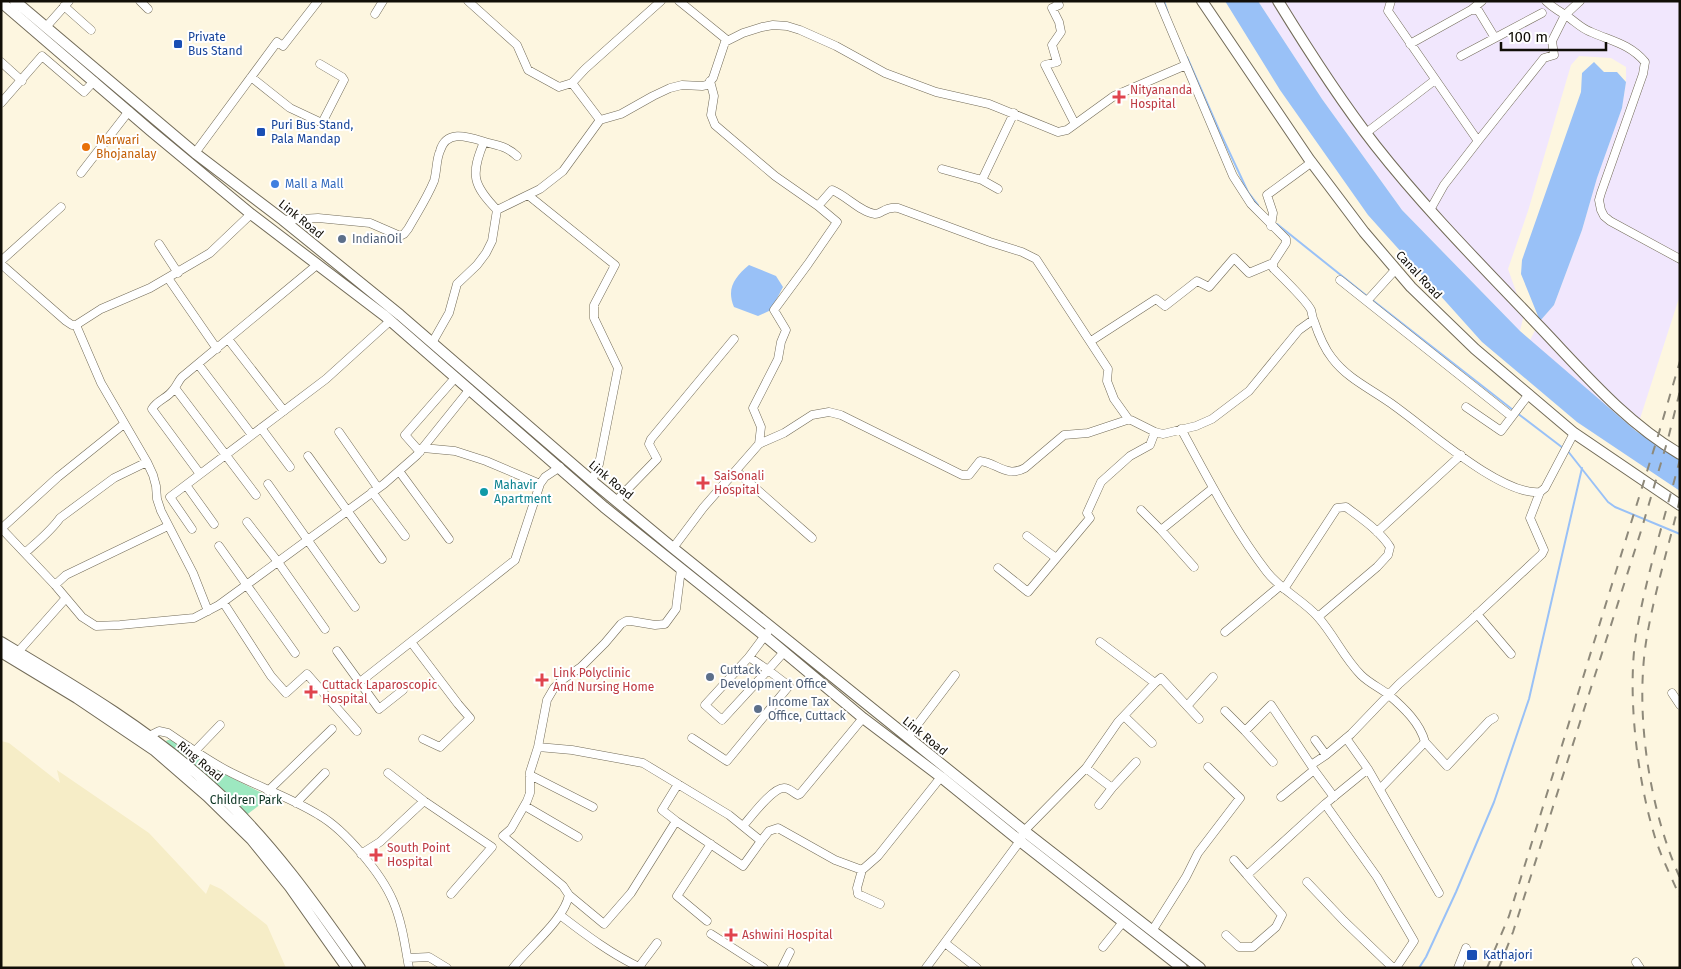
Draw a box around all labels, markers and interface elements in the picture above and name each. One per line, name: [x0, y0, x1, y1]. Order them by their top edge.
scale bar: [1501, 20, 1606, 52]
text: 100 m: [1508, 28, 1548, 46]
place label: Private Bus Stand: [188, 30, 243, 58]
marker: Private Bus Stand: [172, 38, 184, 50]
place label: Nityananda Hospital: [1130, 83, 1192, 111]
marker: Nityananda Hospital: [1112, 90, 1126, 104]
place label: Puri Bus Stand, Pala Mandap: [271, 118, 353, 146]
marker: Puri Bus Stand, Pala Mandap: [255, 126, 267, 138]
place label: Marwari Bhojanalay: [96, 133, 156, 161]
marker: Marwari Bhojanalay: [80, 141, 92, 153]
place label: Mall a Mall: [285, 177, 344, 191]
marker: Mall a Mall: [269, 178, 281, 190]
street label: Link Road: [276, 197, 326, 241]
place label: IndianOil: [352, 232, 402, 246]
marker: IndianOil: [336, 233, 348, 245]
street label: Canal Road: [1393, 248, 1445, 302]
street label: Link Road: [586, 457, 636, 503]
place label: SaiSonali Hospital: [714, 469, 764, 497]
marker: SaiSonali Hospital: [696, 476, 710, 490]
place label: Mahavir Apartment: [494, 478, 552, 506]
marker: Mahavir Apartment: [478, 486, 490, 498]
place label: Cuttack Development Office: [720, 663, 827, 691]
place label: Link Polyclinic And Nursing Home: [553, 666, 654, 694]
marker: Cuttack Development Office: [704, 671, 716, 683]
marker: Link Polyclinic And Nursing Home: [535, 673, 549, 687]
place label: Cuttack Laparoscopic Hospital: [322, 678, 437, 706]
marker: Cuttack Laparoscopic Hospital: [304, 685, 318, 699]
place label: Income Tax Office, Cuttack: [768, 695, 847, 723]
marker: Income Tax Office, Cuttack: [752, 703, 764, 715]
street label: Link Road: [900, 714, 950, 758]
street label: Ring Road: [175, 738, 225, 784]
park label: Children Park: [210, 793, 283, 807]
place label: South Point Hospital: [387, 841, 451, 869]
marker: South Point Hospital: [369, 848, 383, 862]
marker: Ashwini Hospital: [724, 928, 738, 942]
place label: Ashwini Hospital: [742, 928, 833, 942]
marker: Kathajori: [1465, 948, 1479, 962]
place label: Kathajori: [1483, 948, 1533, 962]

